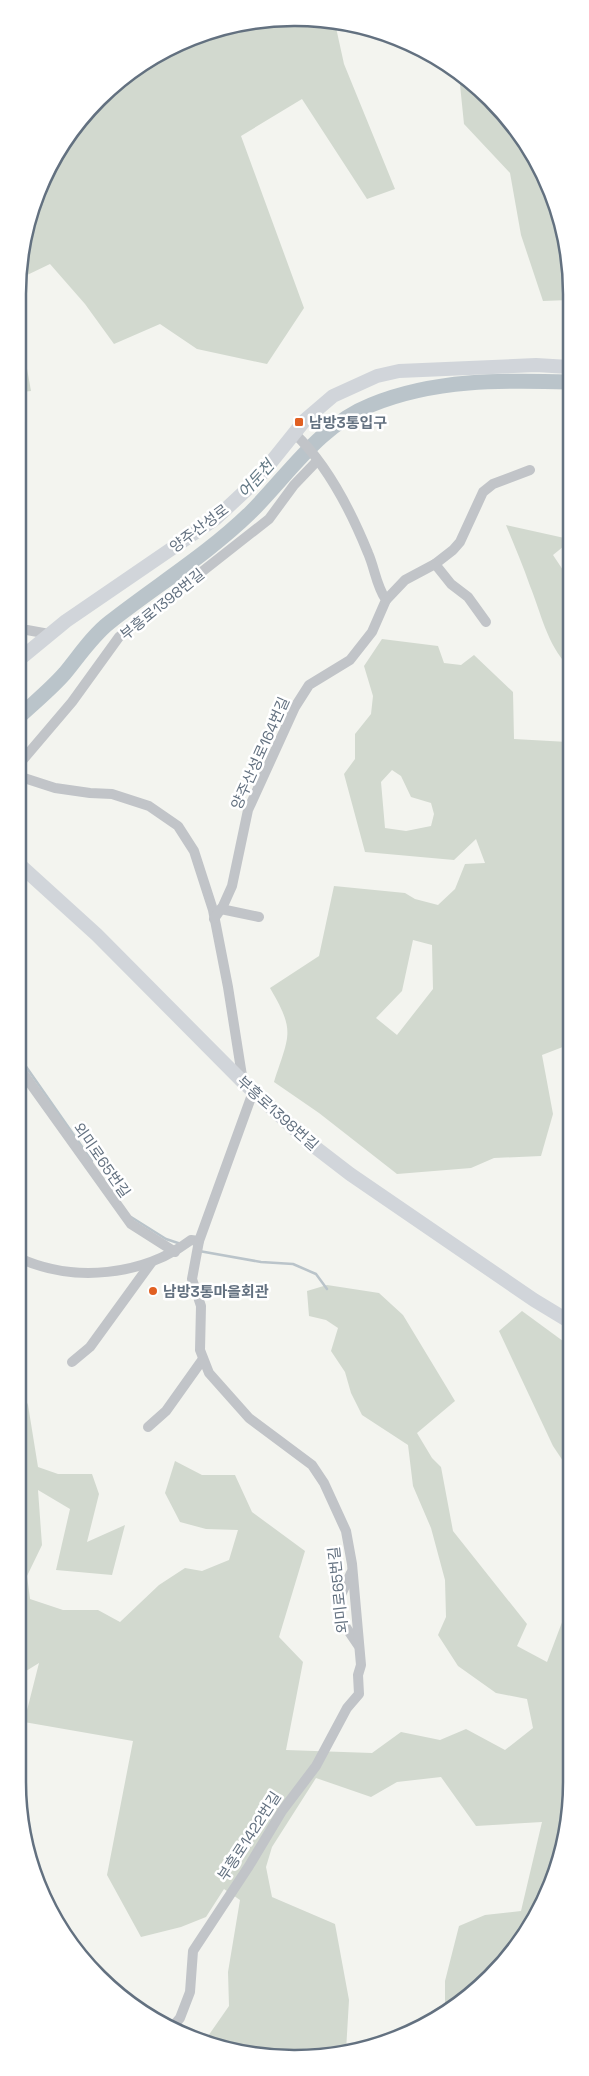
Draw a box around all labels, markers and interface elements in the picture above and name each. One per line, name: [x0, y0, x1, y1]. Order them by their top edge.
place label: 남방3통입구: [309, 413, 387, 432]
marker: 남방3통입구: [293, 416, 305, 428]
water label: 어둔천: [233, 454, 280, 502]
street label: 양주산성로: [166, 500, 232, 556]
street label: 부흥로1398번길: [116, 564, 208, 644]
street label: 양주산성로164번길: [227, 694, 293, 812]
street label: 부흥로1398번길: [233, 1072, 323, 1154]
street label: 외미로65번길: [69, 1119, 135, 1201]
place label: 남방3통마을회관: [163, 1282, 269, 1301]
marker: 남방3통마을회관: [147, 1285, 159, 1297]
street label: 외미로65번길: [324, 1546, 352, 1634]
street label: 부흥로1422번길: [213, 1788, 285, 1884]

